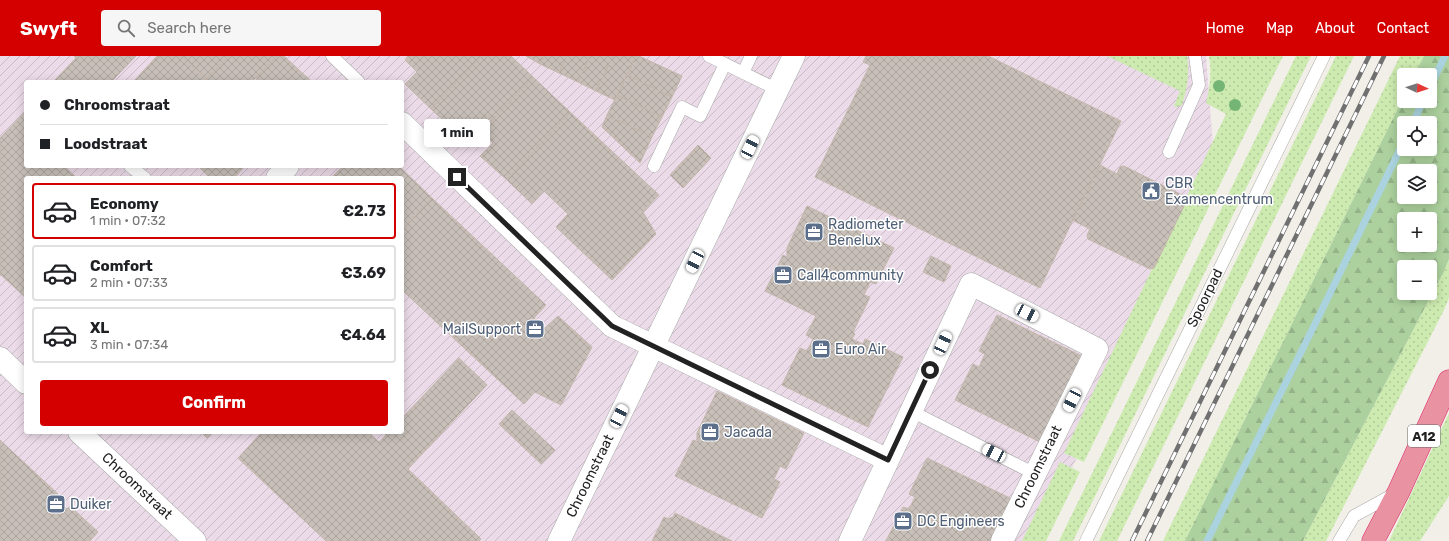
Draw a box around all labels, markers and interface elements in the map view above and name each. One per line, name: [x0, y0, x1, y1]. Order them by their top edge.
search box: [101, 10, 381, 46]
text: Swyft: [20, 17, 77, 40]
icon: search: [115, 17, 137, 39]
text: Search here: [147, 19, 231, 37]
text: Home: [1206, 20, 1244, 37]
text: Map: [1266, 20, 1293, 37]
text: About: [1315, 20, 1355, 37]
text: Contact: [1377, 20, 1429, 37]
north arrow: [1397, 68, 1437, 108]
map controls: [1397, 68, 1437, 300]
text: Chroomstraat: [64, 96, 170, 114]
button: locate: [1397, 116, 1437, 156]
callout: 1 min: [424, 119, 490, 147]
text: 1 min: [440, 125, 474, 140]
car: [739, 134, 761, 160]
text: Loodstraat: [64, 135, 147, 153]
button: layers: [1397, 164, 1437, 204]
route end: [448, 168, 466, 186]
place label: CBR Examencentrum: [1165, 175, 1273, 208]
public building icon: CBR Examencentrum: [1140, 180, 1162, 202]
icon: car: [42, 193, 78, 229]
text: Economy: [90, 195, 159, 213]
text: €2.73: [342, 202, 386, 220]
button: +: [1397, 212, 1437, 252]
text: 1 min · 07:32: [90, 213, 166, 228]
place label: Radiometer Benelux: [828, 216, 904, 249]
office icon: Radiometer Benelux: [803, 221, 825, 243]
car: [684, 248, 706, 274]
icon: car: [42, 255, 78, 291]
text: Comfort: [90, 257, 153, 275]
button: −: [1397, 260, 1437, 300]
text: €3.69: [341, 264, 386, 282]
office icon: Call4community: [772, 264, 794, 286]
street label: Spoorpad: [1184, 266, 1226, 330]
place label: Call4community: [797, 267, 904, 284]
text: 2 min · 07:33: [90, 275, 168, 290]
car: [1014, 302, 1040, 324]
icon: car: [42, 317, 78, 353]
office icon: MailSupport: [524, 318, 546, 340]
text: XL: [90, 319, 109, 337]
place label: MailSupport: [443, 321, 522, 338]
text: €4.64: [340, 326, 386, 344]
car: [932, 330, 954, 356]
text: 3 min · 07:34: [90, 337, 168, 352]
office icon: Euro Air: [810, 338, 832, 360]
place label: Euro Air: [835, 341, 887, 358]
route start: [921, 361, 939, 379]
button: Confirm: [40, 380, 388, 426]
car: [1061, 387, 1083, 413]
car: [608, 403, 630, 429]
office icon: Jacada: [699, 421, 721, 443]
street label: Chroomstraat: [1011, 422, 1066, 511]
place label: Jacada: [724, 424, 772, 441]
road number: A12: [1408, 425, 1440, 447]
street label: Chroomstraat: [563, 431, 618, 520]
car: [981, 442, 1007, 464]
street label: Chroomstraat: [98, 449, 176, 523]
office icon: Duiker: [45, 493, 67, 515]
place label: Duiker: [70, 496, 112, 513]
office icon: DC Engineers: [892, 510, 914, 532]
place label: DC Engineers: [917, 513, 1005, 530]

